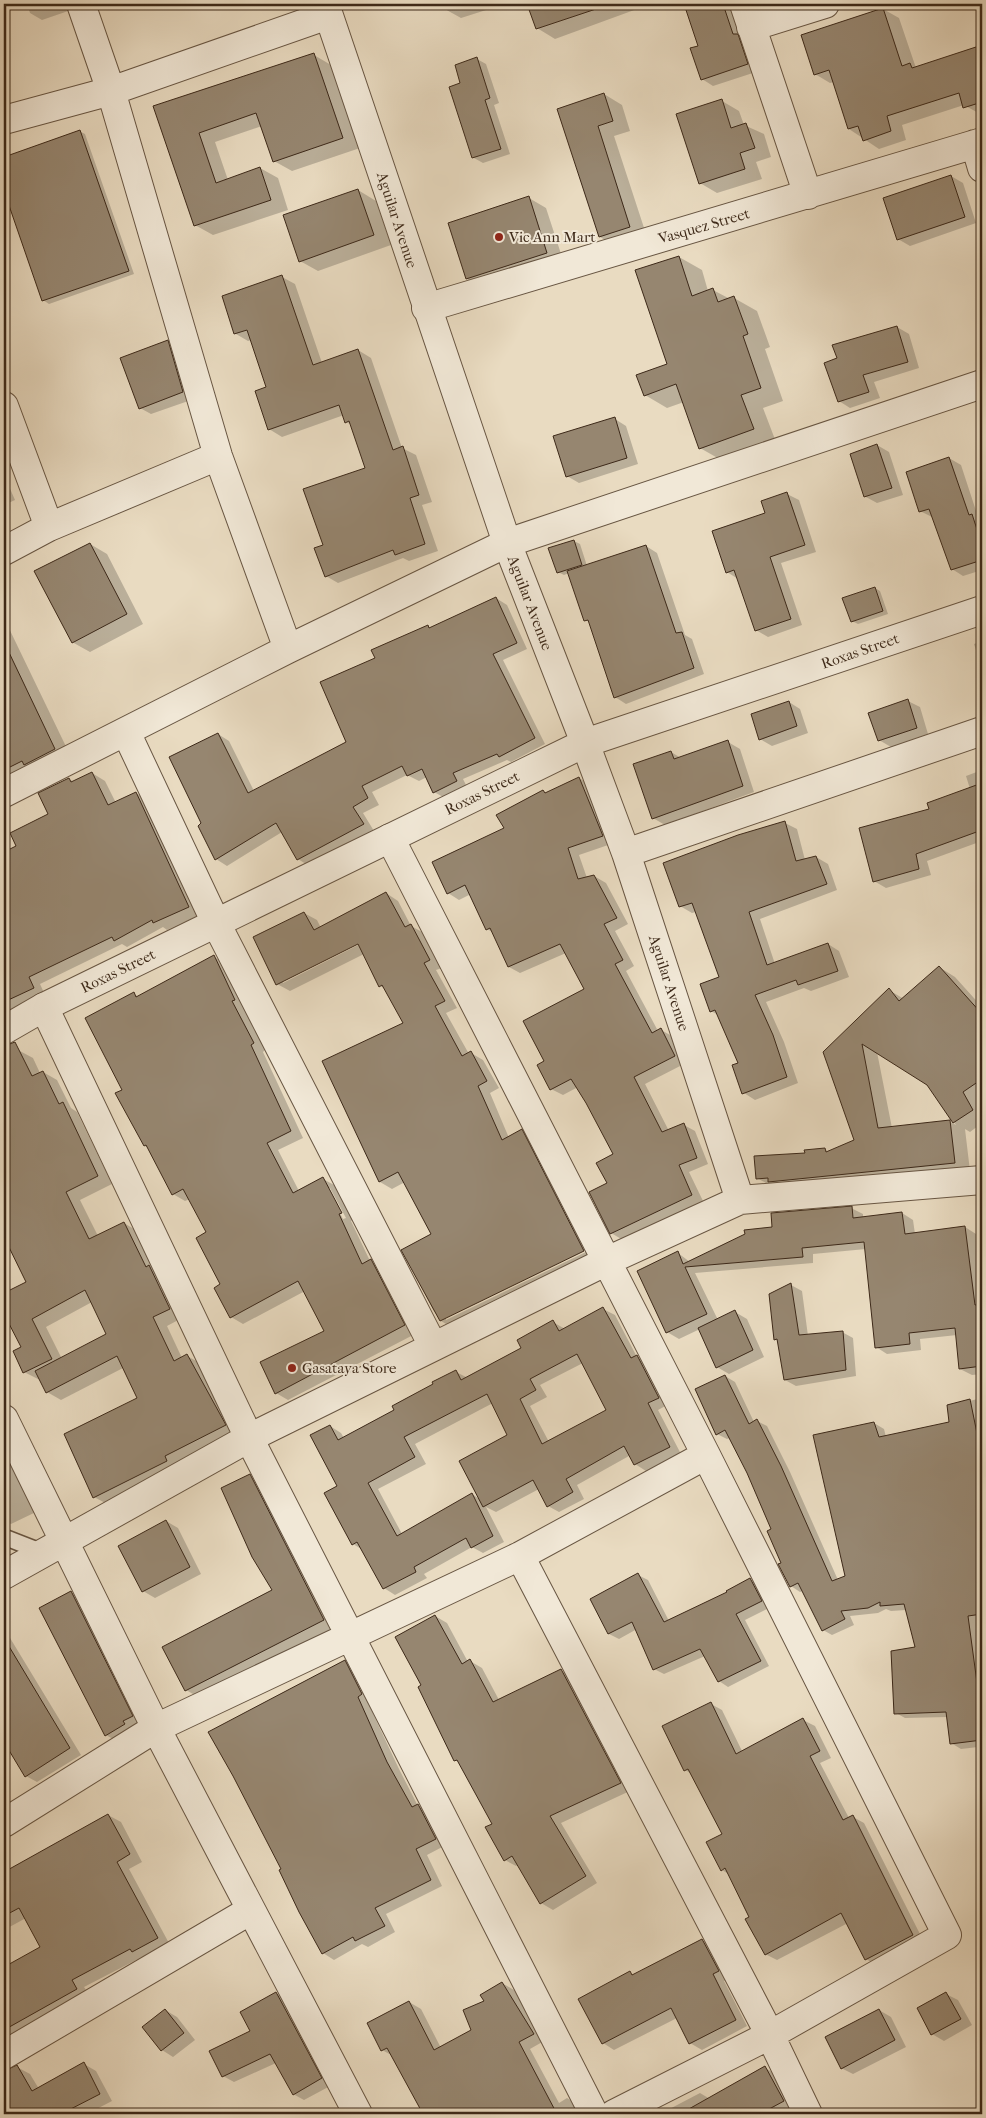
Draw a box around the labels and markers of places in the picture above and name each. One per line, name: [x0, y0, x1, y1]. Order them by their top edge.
place label: Vic Ann Mart: [508, 228, 596, 246]
marker: Vic Ann Mart: [493, 231, 505, 243]
place label: Gasataya Store: [302, 1359, 397, 1377]
marker: Gasataya Store: [286, 1362, 298, 1374]

